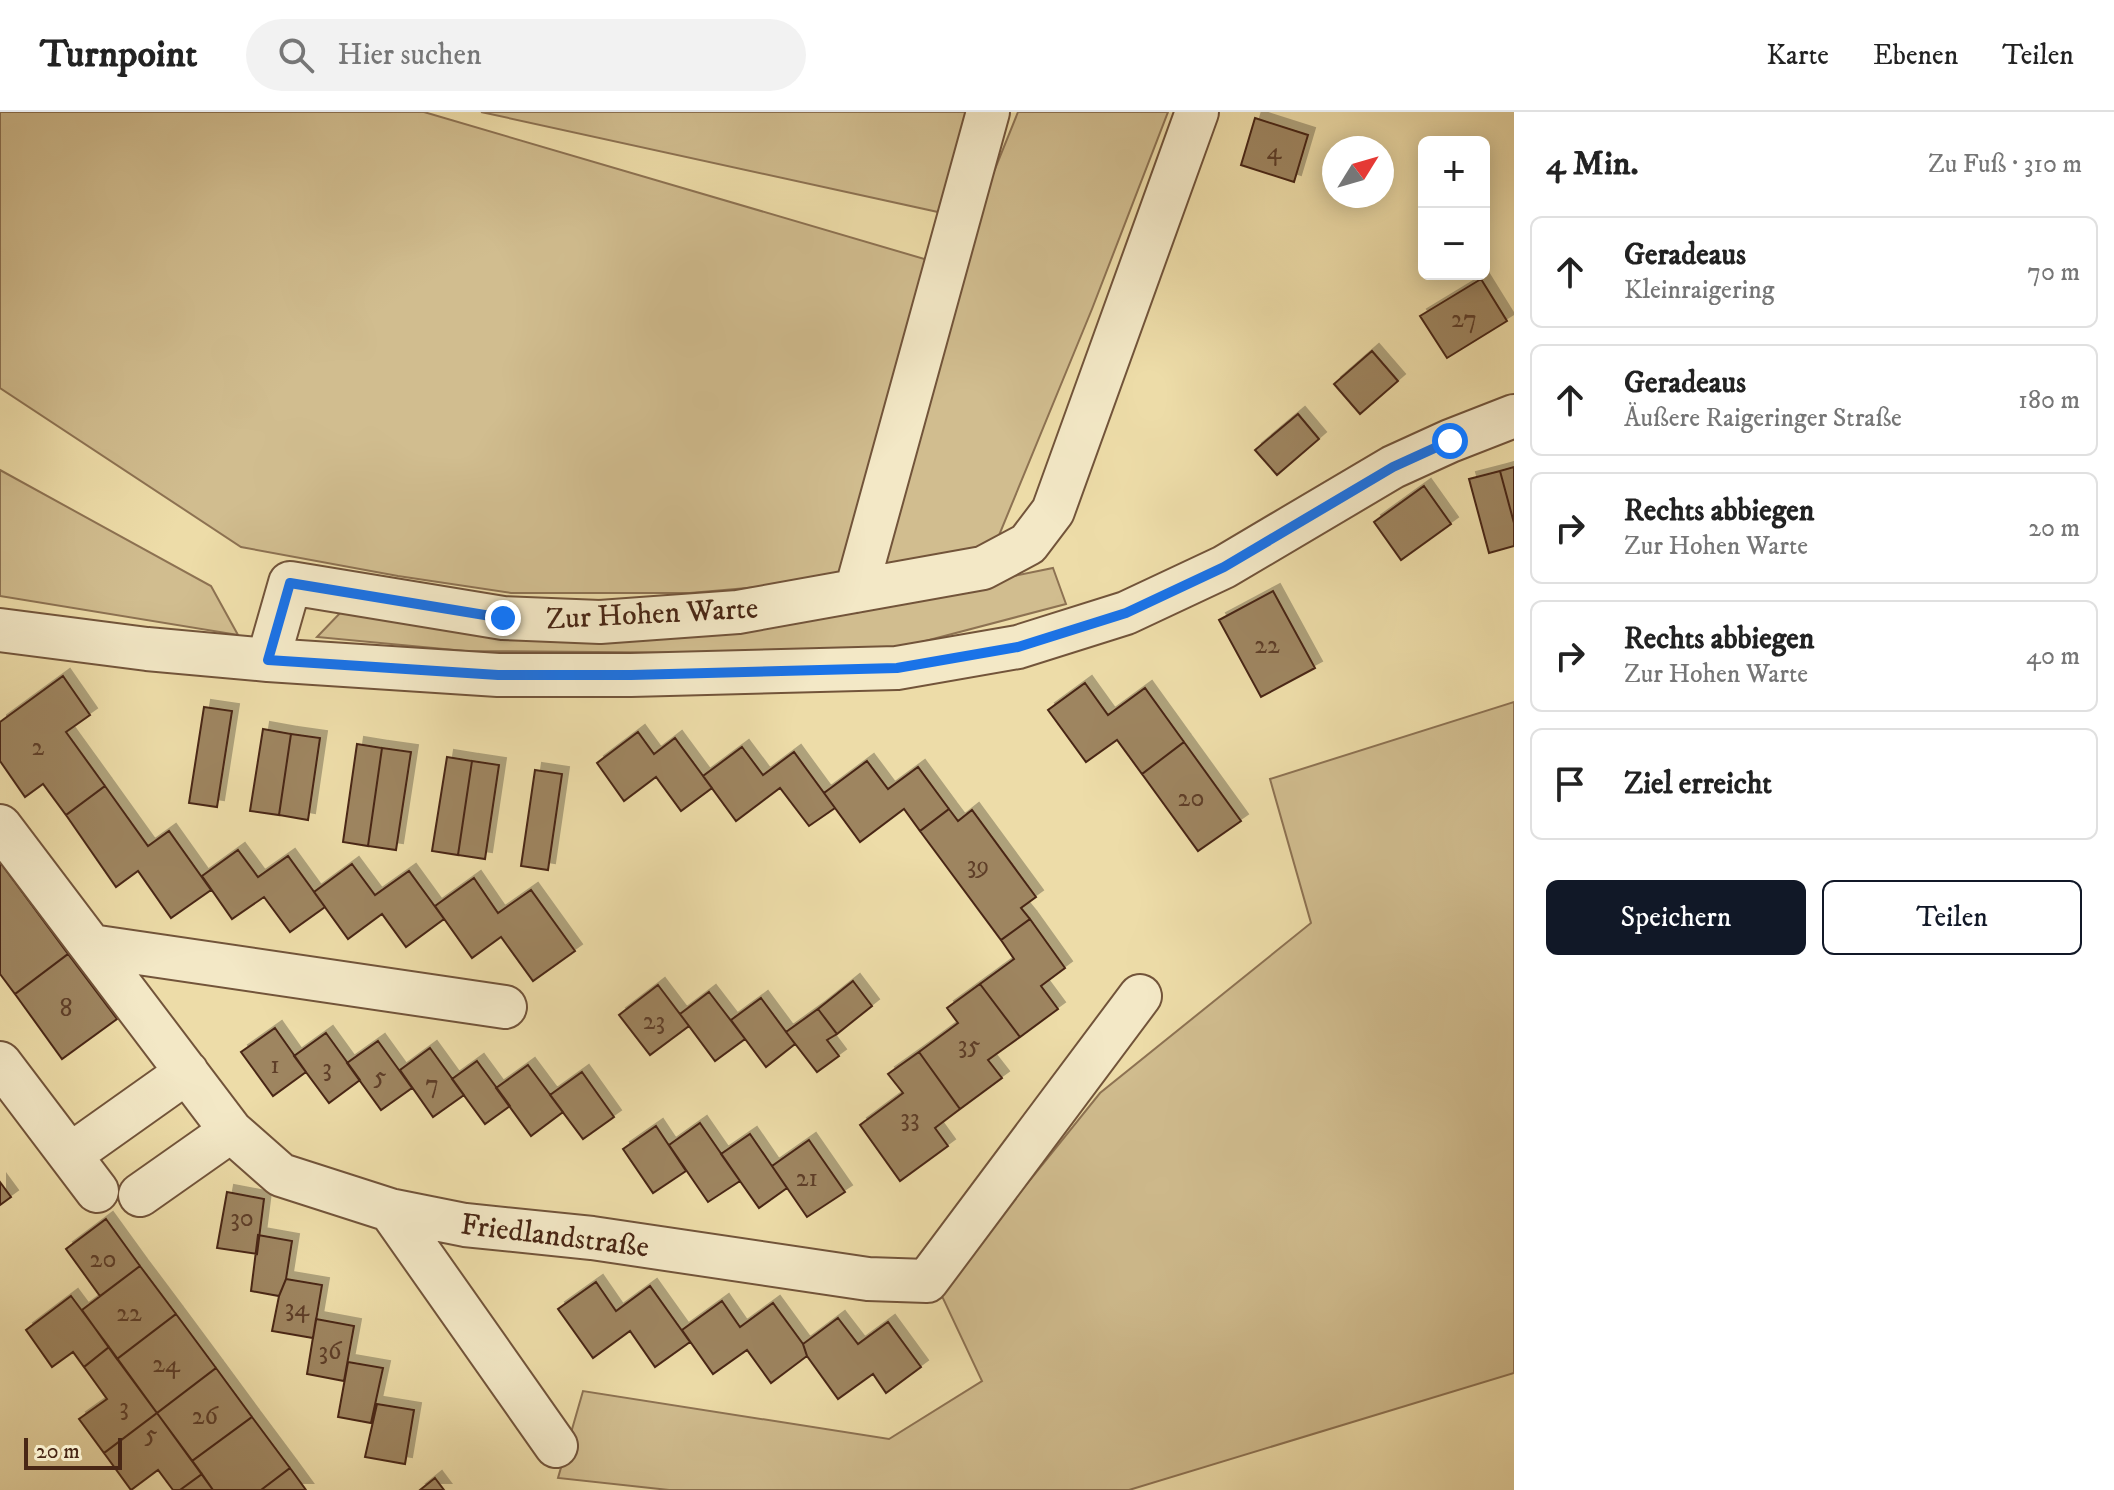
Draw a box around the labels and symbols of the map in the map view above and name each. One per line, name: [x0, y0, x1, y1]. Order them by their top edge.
house number: 4: [1267, 135, 1283, 168]
north arrow: [1322, 136, 1394, 208]
house number: 27: [1451, 303, 1477, 336]
route start: [1432, 423, 1468, 459]
street label: Zur Hohen Warte: [545, 590, 759, 639]
route end: [485, 600, 521, 636]
house number: 22: [1254, 629, 1280, 662]
house number: 2: [32, 731, 45, 764]
house number: 20: [1178, 782, 1204, 815]
house number: 39: [967, 849, 989, 882]
house number: 8: [59, 992, 73, 1025]
house number: 23: [643, 1005, 665, 1038]
house number: 35: [958, 1029, 980, 1062]
house number: 1: [270, 1049, 280, 1082]
house number: 3: [322, 1052, 332, 1085]
house number: 5: [374, 1060, 387, 1093]
house number: 7: [425, 1068, 439, 1101]
house number: 33: [900, 1102, 920, 1135]
house number: 21: [796, 1162, 818, 1195]
house number: 30: [230, 1202, 254, 1235]
street label: Friedlandstraße: [458, 1207, 651, 1266]
house number: 20: [90, 1243, 116, 1276]
house number: 34: [285, 1292, 310, 1325]
house number: 22: [116, 1297, 142, 1330]
house number: 36: [318, 1335, 343, 1368]
house number: 24: [152, 1348, 181, 1381]
house number: 3: [119, 1391, 129, 1424]
house number: 26: [192, 1400, 220, 1433]
house number: 5: [145, 1418, 158, 1451]
scale bar: [24, 1434, 122, 1470]

